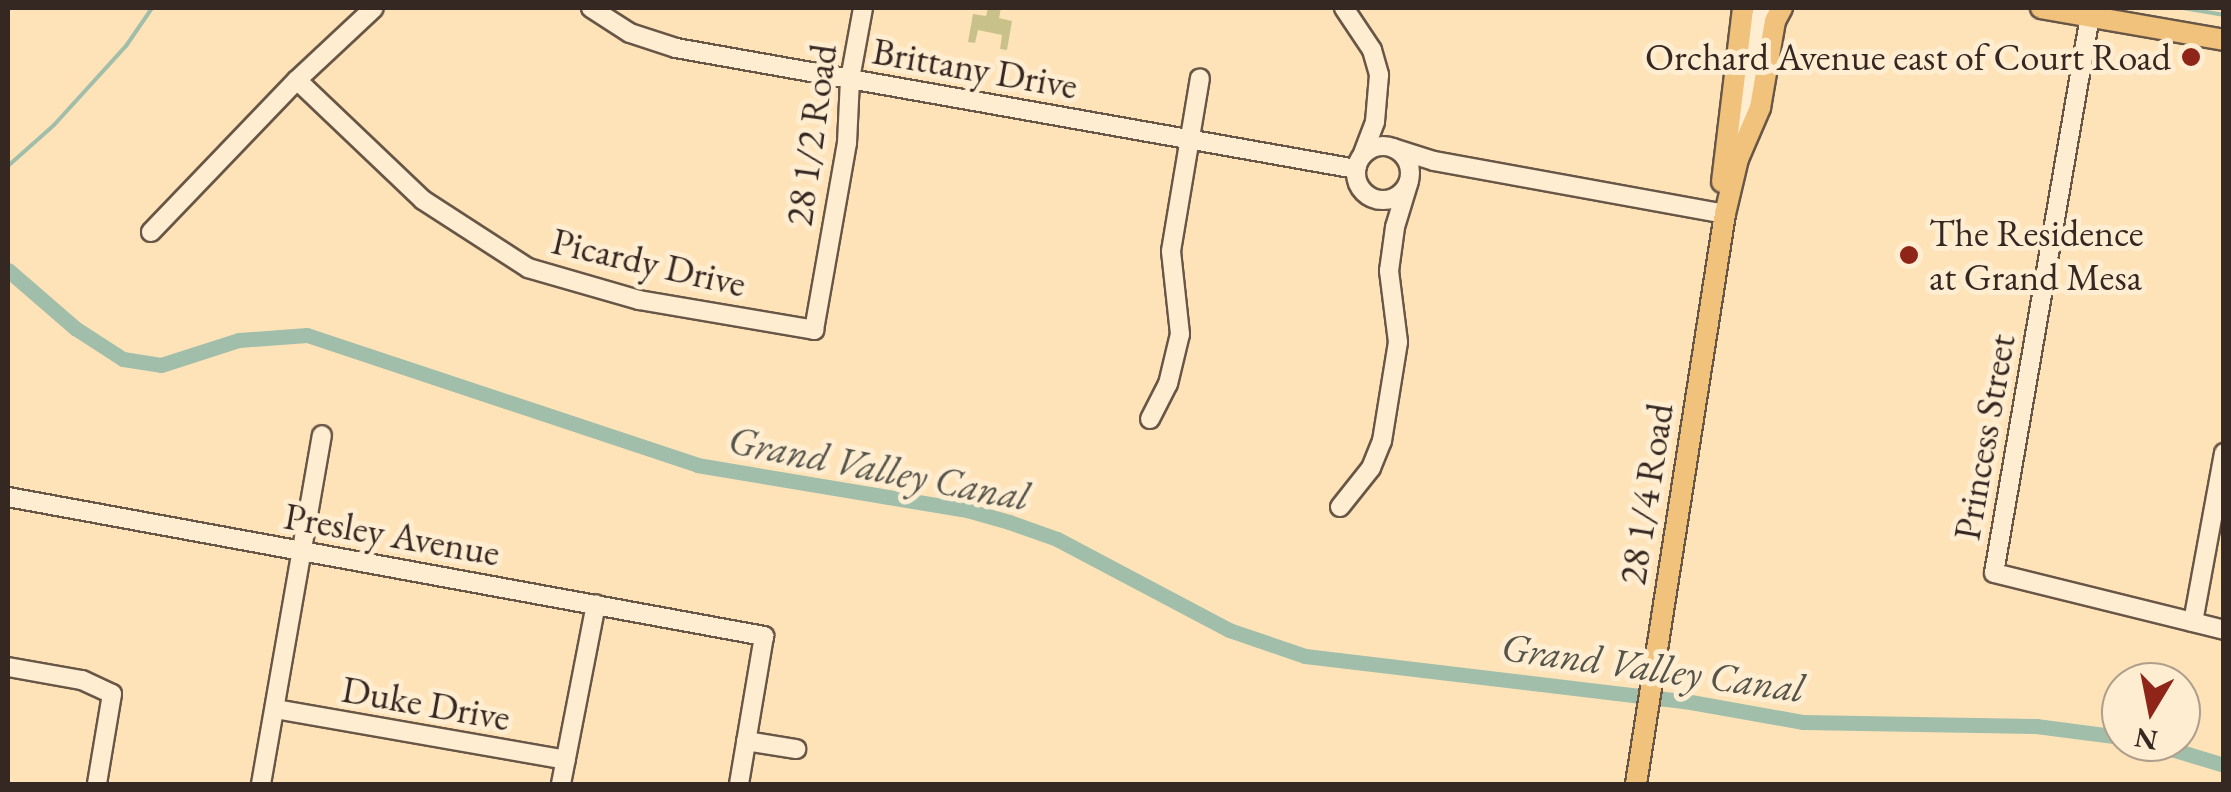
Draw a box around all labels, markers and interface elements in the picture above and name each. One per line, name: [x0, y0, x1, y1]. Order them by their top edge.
street label: Brittany Drive: [869, 28, 1081, 108]
place label: Orchard Avenue east of Court Road: [1645, 34, 2171, 80]
street label: 28 1/2 Road: [776, 41, 846, 229]
marker: Orchard Avenue east of Court Road: [2180, 46, 2202, 68]
place label: The Residence at Grand Mesa: [1929, 210, 2144, 300]
street label: Picardy Drive: [548, 218, 750, 306]
marker: The Residence at Grand Mesa: [1898, 244, 1920, 266]
street label: Princess Street: [1943, 331, 2025, 543]
street label: 28 1/4 Road: [1609, 400, 1683, 588]
water label: Grand Valley Canal: [724, 415, 1034, 521]
street label: Presley Avenue: [281, 493, 503, 575]
water label: Grand Valley Canal: [1498, 622, 1808, 712]
north arrow: [2101, 662, 2201, 762]
street label: Duke Drive: [338, 666, 514, 740]
text: N: [2132, 720, 2160, 759]

